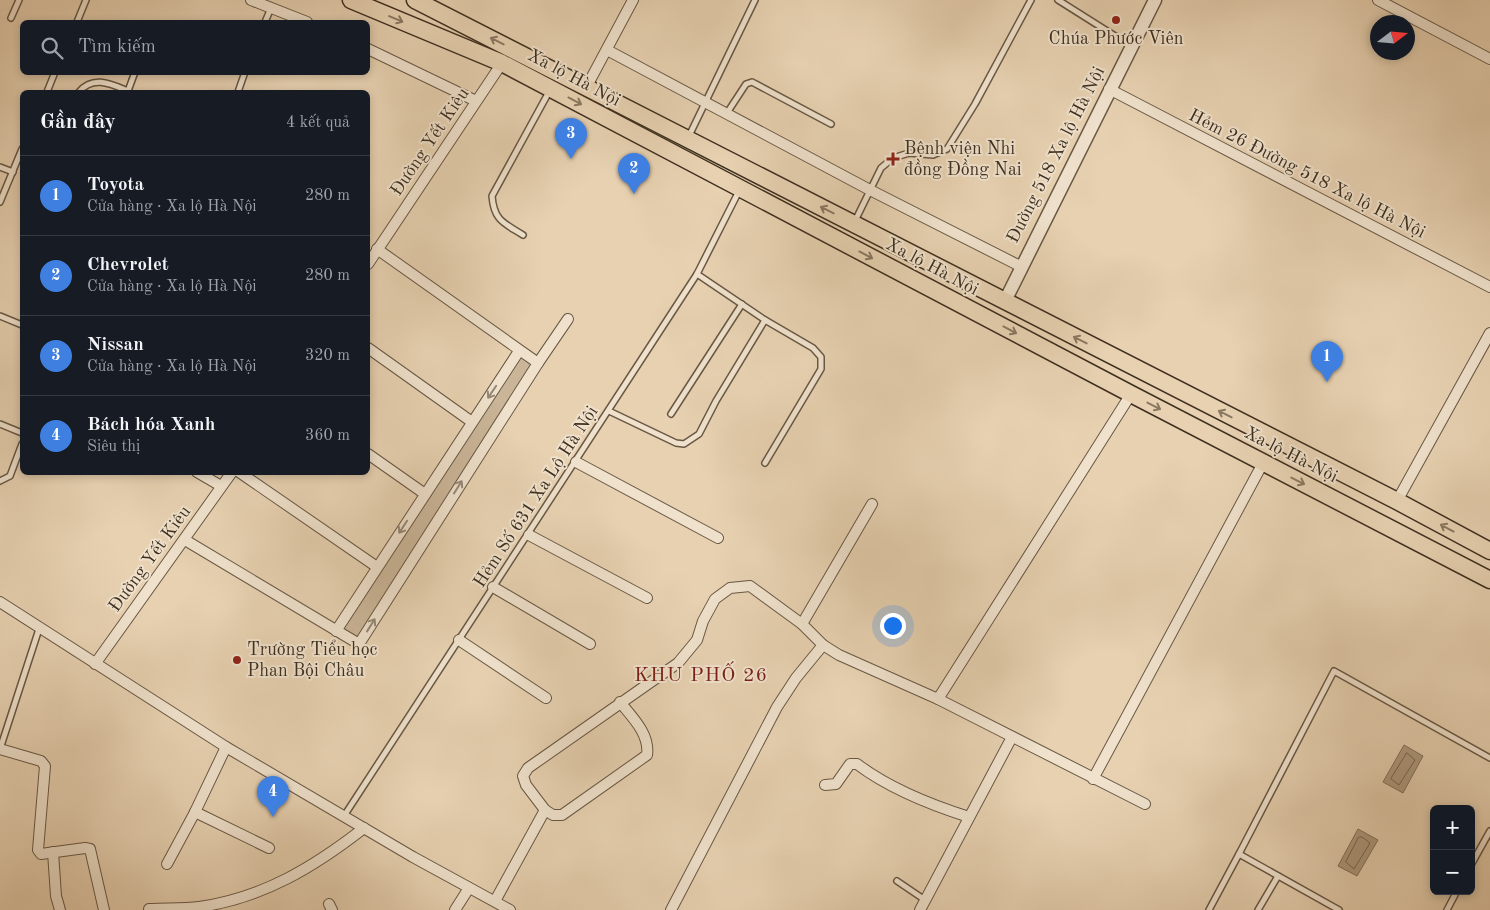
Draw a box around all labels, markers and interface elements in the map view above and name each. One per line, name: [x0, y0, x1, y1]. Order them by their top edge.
one-way arrow: [388, 14, 403, 24]
marker: Chúa Phước Viên: [1110, 14, 1122, 26]
north arrow: [1370, 15, 1415, 60]
search box: [20, 20, 370, 75]
place label: Chúa Phước Viên: [1049, 30, 1184, 48]
icon: search: [38, 34, 66, 62]
one-way arrow: [489, 36, 504, 46]
text: Tìm kiếm: [78, 38, 156, 57]
street label: Xa lộ Hà Nội: [525, 46, 623, 110]
street label: Đường 518 Xa lộ Hà Nội: [1004, 64, 1108, 246]
street label: Đường Yết Kiêu: [386, 84, 473, 199]
one-way arrow: [567, 97, 582, 106]
street label: Hẻm 26 Đường 518 Xa lộ Hà Nội: [1186, 106, 1428, 242]
text: Gần đây: [40, 112, 116, 133]
text: 4 kết quả: [286, 115, 350, 131]
pin: 3: [555, 118, 587, 159]
place label: Bệnh viện Nhi đồng Đồng Nai: [904, 140, 1022, 179]
marker: Bệnh viện Nhi đồng Đồng Nai: [886, 152, 900, 166]
pin: 2: [618, 153, 650, 194]
text: Toyota: [87, 176, 144, 195]
text: 1: [51, 188, 61, 204]
text: 280 m: [305, 188, 350, 204]
text: Cửa hàng · Xa lộ Hà Nội: [87, 199, 257, 215]
one-way arrow: [819, 205, 834, 215]
street label: Xa lộ Hà Nội: [883, 235, 981, 299]
one-way arrow: [859, 250, 873, 260]
text: Chevrolet: [87, 256, 169, 275]
text: 2: [51, 268, 61, 284]
text: 280 m: [305, 268, 350, 284]
text: Cửa hàng · Xa lộ Hà Nội: [87, 279, 257, 295]
one-way arrow: [1002, 326, 1017, 335]
one-way arrow: [1073, 335, 1088, 344]
text: Nissan: [87, 336, 144, 355]
pin: 1: [1311, 341, 1343, 382]
text: 3: [51, 348, 61, 364]
text: 320 m: [305, 348, 350, 364]
text: Cửa hàng · Xa lộ Hà Nội: [87, 359, 257, 375]
one-way arrow: [487, 385, 498, 399]
street label: Hẻm Số 631 Xa Lộ Hà Nội: [470, 402, 601, 591]
one-way arrow: [1146, 402, 1161, 411]
one-way arrow: [1218, 409, 1233, 418]
text: Bách hóa Xanh: [87, 416, 215, 435]
street label: Xa lộ Hà Nội: [1241, 424, 1341, 486]
text: 4: [51, 428, 61, 444]
text: 360 m: [305, 428, 350, 444]
text: Siêu thị: [87, 439, 140, 455]
one-way arrow: [1290, 477, 1305, 486]
one-way arrow: [453, 481, 463, 495]
street label: Đường Yết Kiêu: [105, 502, 195, 615]
one-way arrow: [397, 520, 407, 534]
one-way arrow: [1440, 523, 1455, 532]
your location: [880, 613, 906, 639]
one-way arrow: [366, 618, 376, 632]
place label: Trường Tiểu học Phan Bội Châu: [247, 639, 378, 680]
marker: Trường Tiểu học Phan Bội Châu: [231, 654, 243, 666]
district label: KHU PHỐ 26: [634, 661, 768, 686]
pin: 4: [257, 776, 289, 817]
map controls: [1430, 805, 1475, 895]
button: +: [1430, 805, 1475, 850]
button: −: [1430, 850, 1475, 895]

